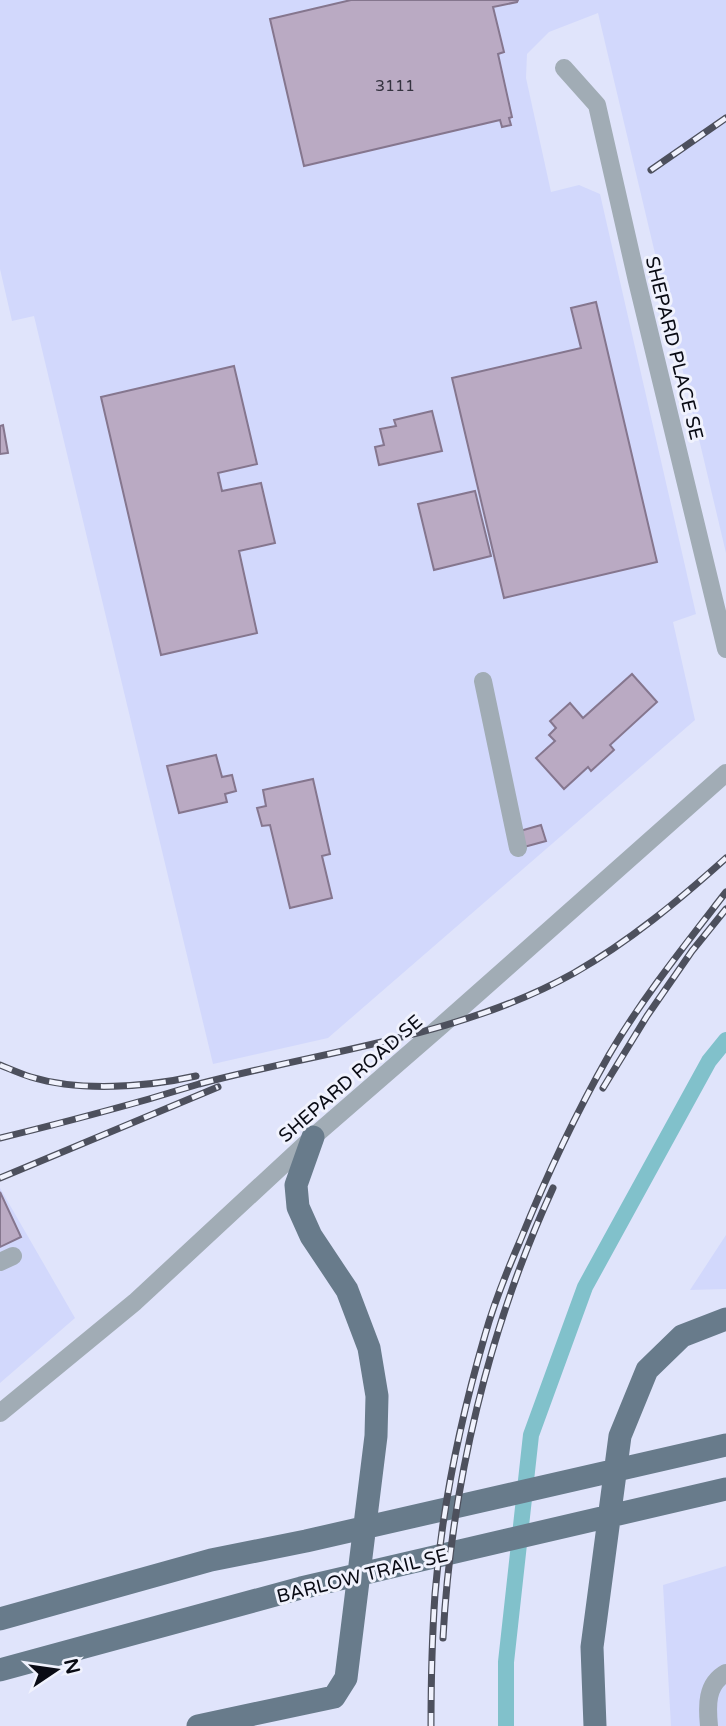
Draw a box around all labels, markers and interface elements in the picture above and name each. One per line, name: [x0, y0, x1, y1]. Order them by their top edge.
house number: 3111: [375, 76, 415, 96]
street label: SHEPARD PLACE SE: [641, 254, 707, 442]
street label: SHEPARD ROAD SE: [274, 1010, 427, 1147]
street label: BARLOW TRAIL SE: [274, 1544, 450, 1608]
north arrow: [21, 1635, 91, 1705]
text: N: [59, 1656, 84, 1676]

